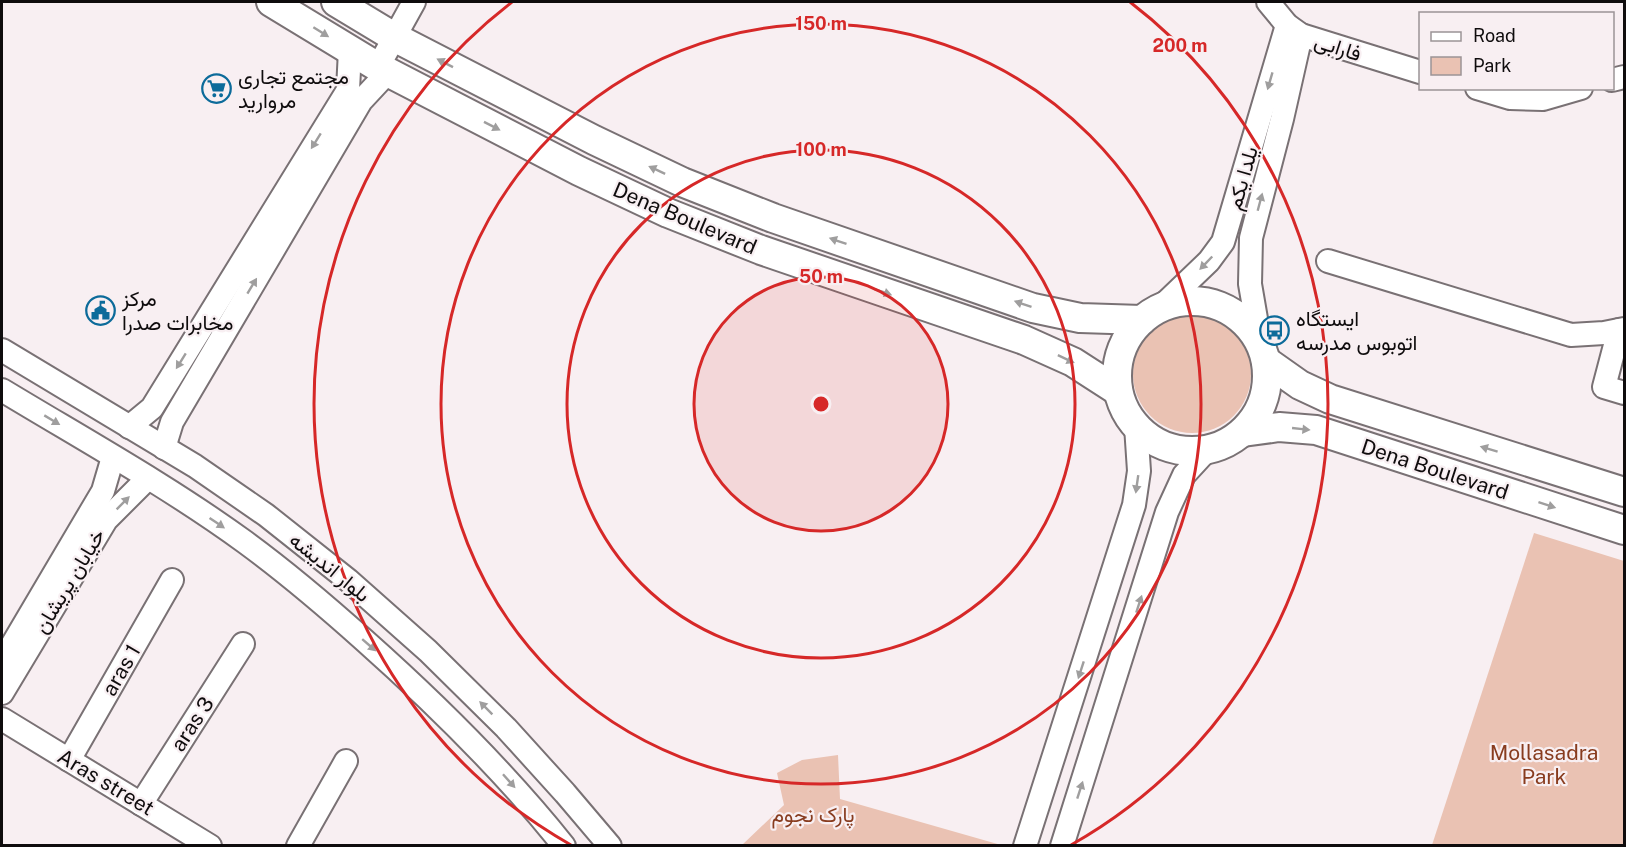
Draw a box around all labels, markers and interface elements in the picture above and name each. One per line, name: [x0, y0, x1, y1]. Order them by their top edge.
legend: [1419, 12, 1614, 90]
text: 150 m: [795, 13, 847, 34]
text: Road: [1473, 25, 1516, 46]
one-way arrow: [313, 27, 329, 38]
street label: فارابی: [1311, 28, 1364, 67]
text: 200 m: [1153, 35, 1207, 56]
text: Park: [1473, 55, 1511, 76]
one-way arrow: [437, 58, 454, 68]
place label: مجتمع تجاری مروارید: [238, 64, 349, 114]
supermarket icon: مجتمع تجاری مروارید: [201, 72, 233, 104]
one-way arrow: [1265, 72, 1274, 90]
one-way arrow: [484, 121, 501, 131]
one-way arrow: [311, 133, 322, 149]
text: 100 m: [795, 139, 847, 160]
street label: یلدا یکم: [1221, 143, 1265, 213]
one-way arrow: [648, 165, 665, 174]
street label: Dena Boulevard: [609, 176, 761, 260]
one-way arrow: [1256, 193, 1266, 211]
one-way arrow: [829, 235, 847, 245]
one-way arrow: [1199, 256, 1213, 271]
text: 50 m: [799, 266, 843, 287]
one-way arrow: [246, 278, 257, 294]
place label: مرکز مخابرات صدرا: [121, 286, 234, 336]
one-way arrow: [874, 288, 892, 298]
public building icon: مرکز مخابرات صدرا: [85, 294, 117, 326]
one-way arrow: [1014, 299, 1032, 308]
place label: ایستگاه اتوبوس مدرسه: [1296, 306, 1417, 356]
bus stop icon: ایستگاه اتوبوس مدرسه: [1259, 314, 1291, 346]
one-way arrow: [176, 353, 187, 369]
one-way arrow: [1058, 354, 1076, 364]
centre of rings: [811, 394, 831, 414]
one-way arrow: [44, 415, 60, 426]
one-way arrow: [1291, 424, 1310, 434]
street label: Dena Boulevard: [1358, 433, 1512, 505]
one-way arrow: [1480, 444, 1498, 453]
one-way arrow: [1132, 474, 1141, 493]
one-way arrow: [116, 496, 130, 510]
one-way arrow: [1538, 500, 1556, 510]
one-way arrow: [209, 517, 225, 528]
street label: خیابان پریشان: [28, 524, 112, 639]
street label: بلوار اندیشه: [284, 527, 375, 608]
one-way arrow: [1134, 595, 1144, 613]
one-way arrow: [362, 638, 377, 652]
street label: aras 1: [96, 640, 146, 700]
one-way arrow: [1076, 661, 1085, 679]
street label: aras 3: [165, 692, 219, 756]
one-way arrow: [480, 702, 494, 716]
park label: Mollasadra Park: [1490, 740, 1598, 789]
street label: Aras street: [53, 743, 159, 821]
one-way arrow: [502, 773, 515, 788]
one-way arrow: [1076, 781, 1085, 799]
park label: پارک نجوم: [772, 802, 854, 829]

